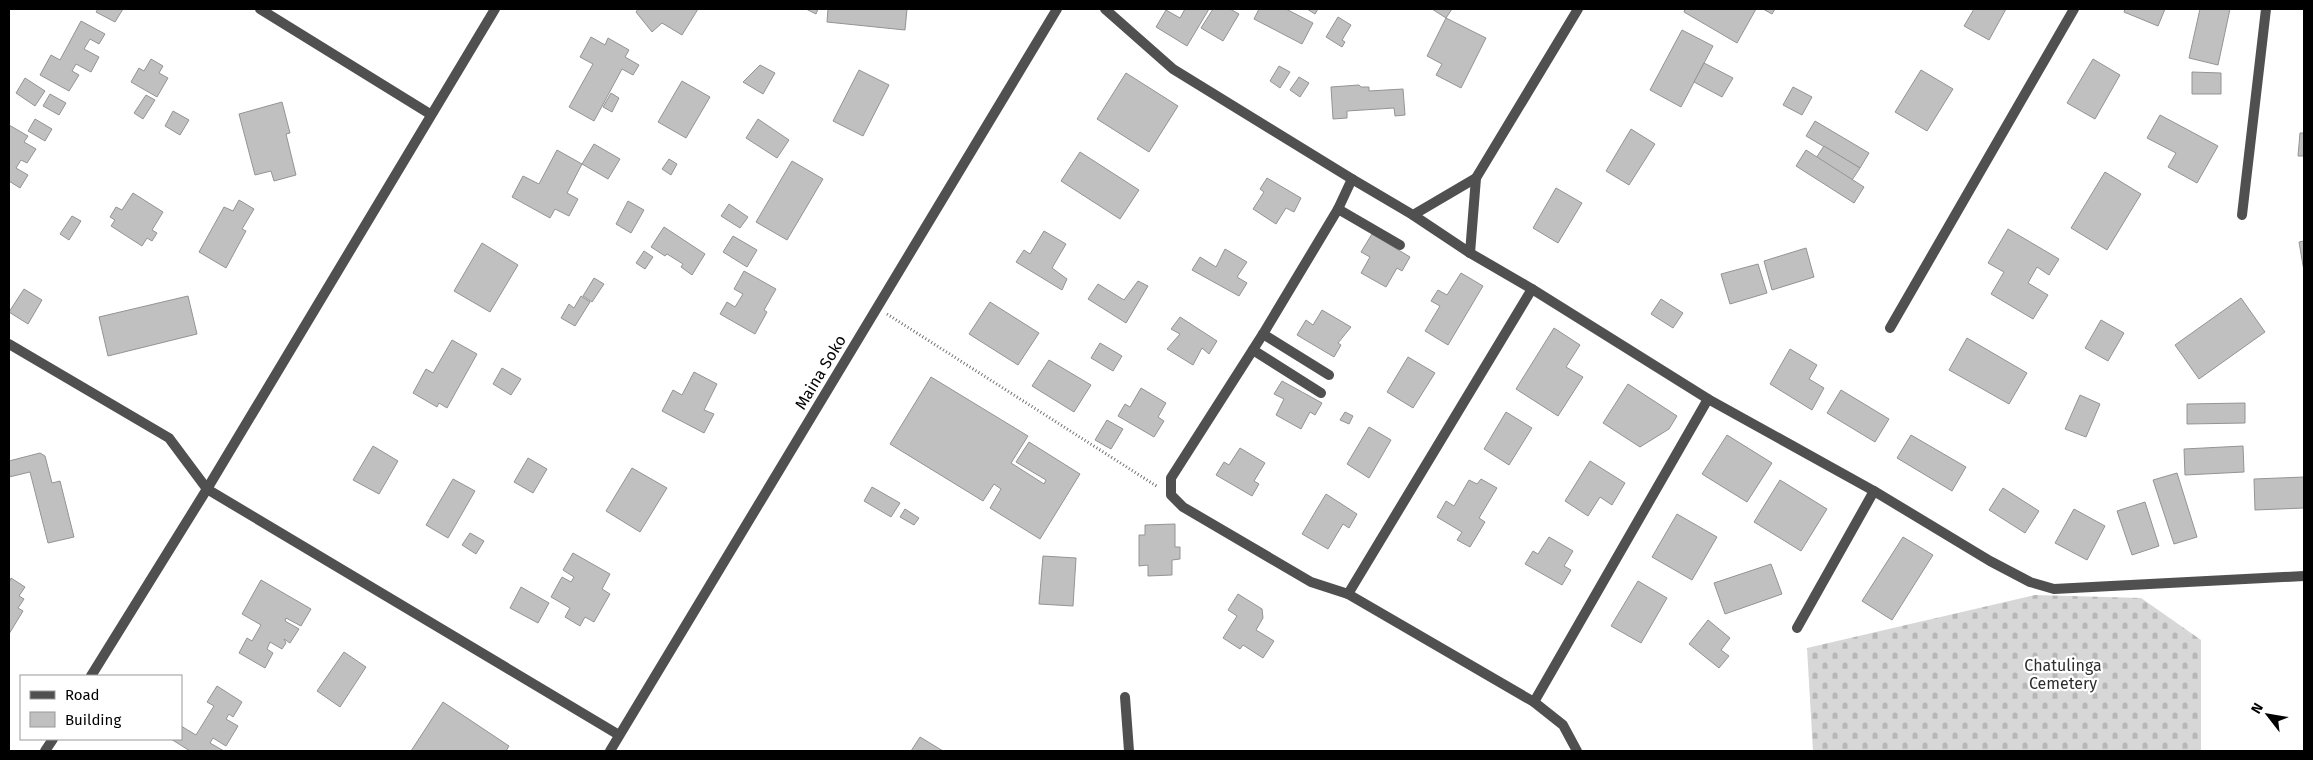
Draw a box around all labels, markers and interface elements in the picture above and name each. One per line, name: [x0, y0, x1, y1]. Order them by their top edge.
street label: Maina Soko: [791, 332, 850, 413]
park label: Chatulinga Cemetery: [2024, 656, 2102, 693]
legend: [20, 675, 182, 740]
text: Road: [65, 686, 100, 704]
north arrow: [2243, 690, 2293, 740]
text: N: [2248, 700, 2267, 717]
text: Building: [65, 711, 121, 729]

